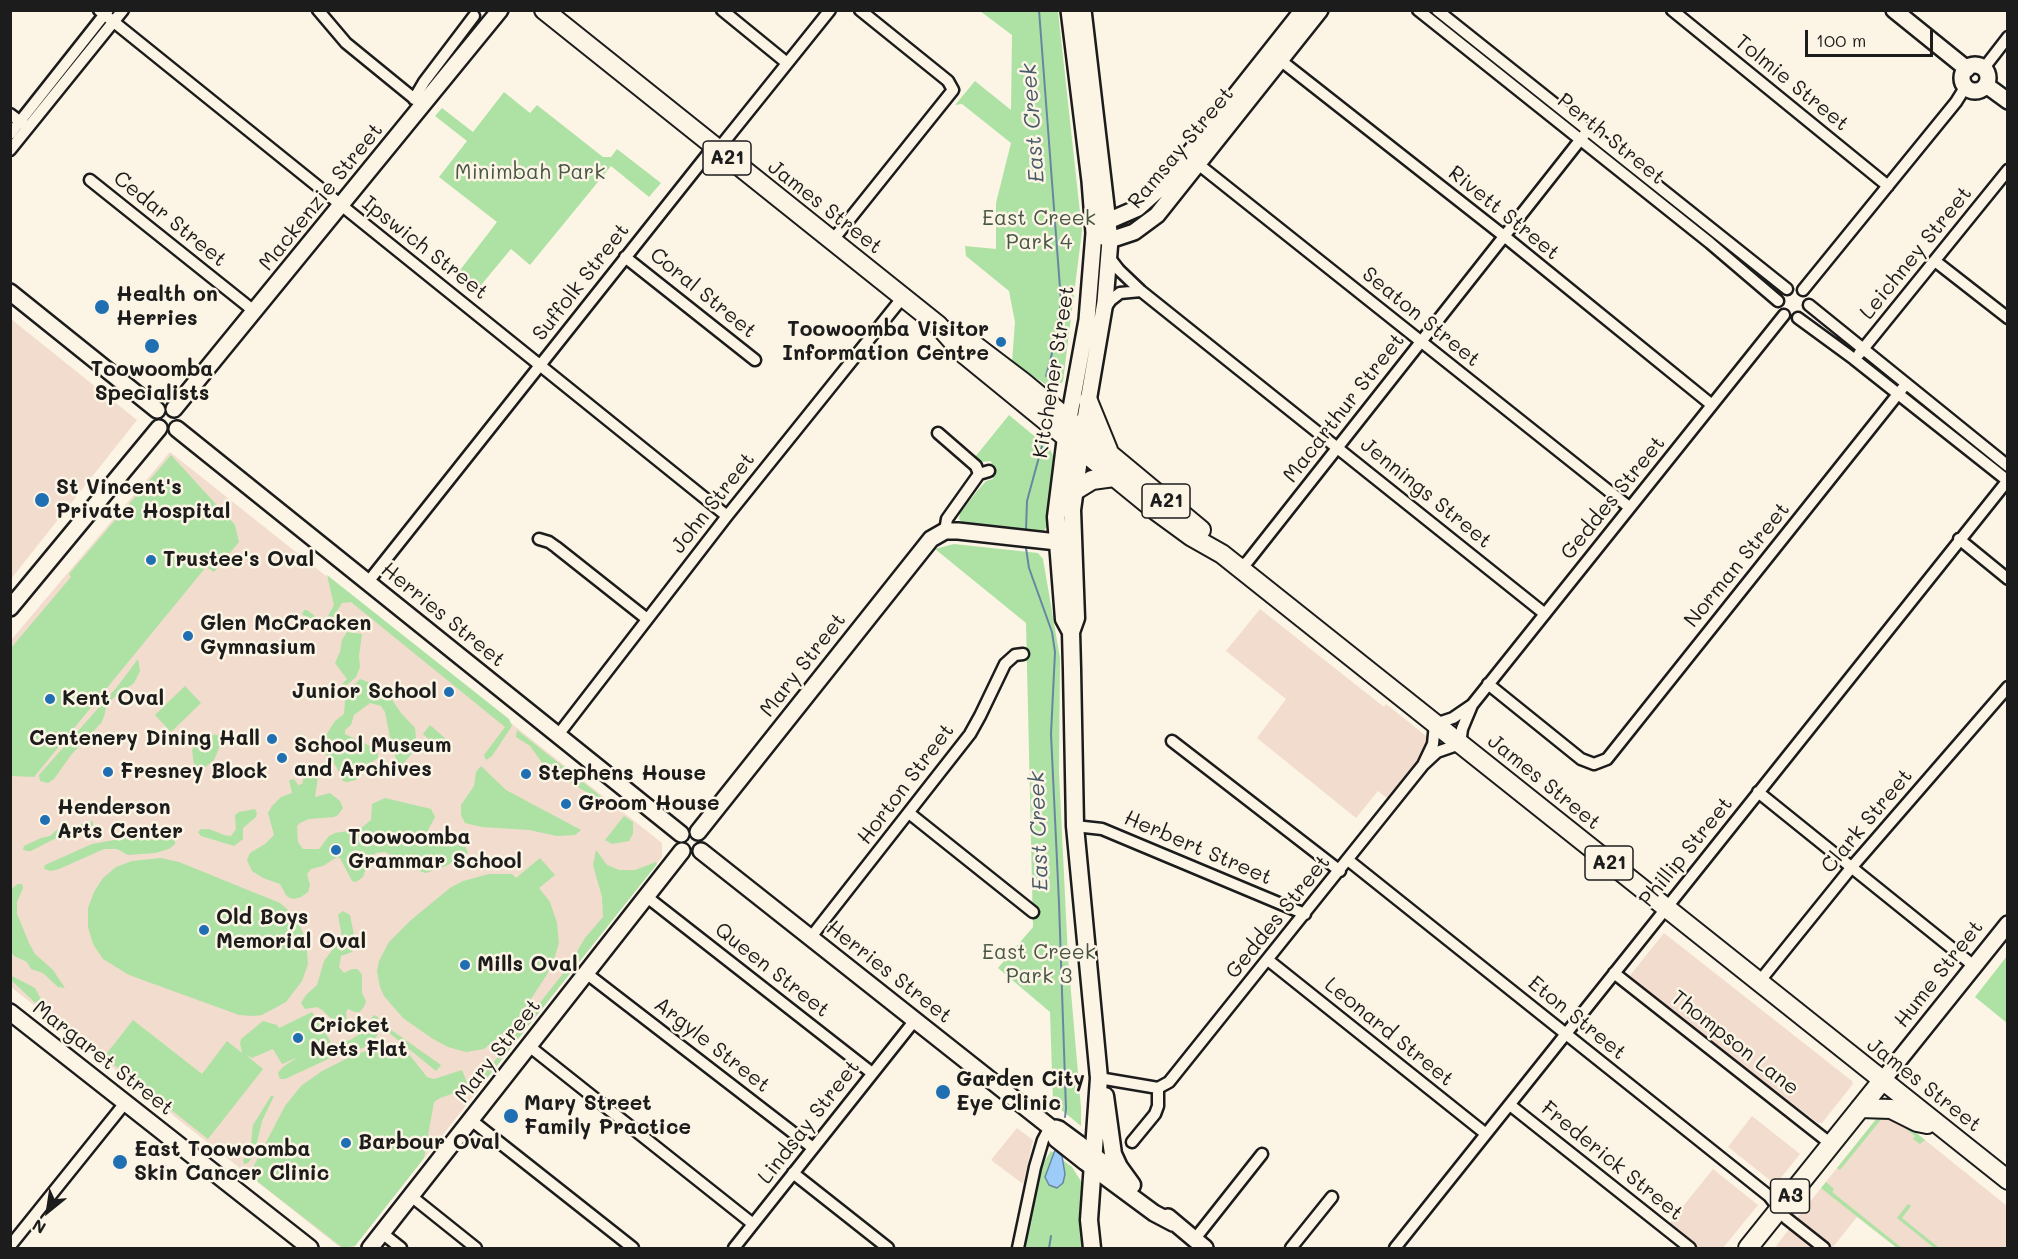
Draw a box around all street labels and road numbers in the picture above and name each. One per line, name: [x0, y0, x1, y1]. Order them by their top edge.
street label: Tolmie Street: [1730, 29, 1854, 137]
street label: Ramsay Street: [1123, 82, 1239, 214]
street label: Perth Street: [1552, 88, 1670, 190]
street label: Mackenzie Street: [254, 118, 388, 276]
road number: A21: [703, 141, 751, 175]
street label: James Street: [763, 155, 887, 259]
street label: Rivett Street: [1443, 160, 1565, 266]
street label: Cedar Street: [108, 166, 232, 272]
street label: Leichney Street: [1855, 181, 1977, 325]
street label: Ipswich Street: [357, 191, 493, 305]
street label: Suffolk Street: [527, 218, 635, 346]
street label: Coral Street: [645, 242, 761, 344]
street label: Seaton Street: [1357, 262, 1485, 372]
street label: Kitchener Street: [1028, 284, 1080, 460]
street label: Macarthur Street: [1278, 328, 1410, 488]
street label: Geddes Street: [1555, 431, 1671, 565]
street label: Jennings Street: [1355, 432, 1497, 554]
street label: John Street: [666, 448, 760, 558]
road number: A21: [1142, 484, 1190, 518]
street label: Norman Street: [1679, 497, 1795, 633]
street label: Herries Street: [376, 557, 510, 673]
street label: Mary Street: [755, 608, 851, 722]
street label: Horton Street: [852, 719, 960, 849]
street label: James Street: [1482, 729, 1606, 835]
street label: Clark Street: [1816, 764, 1918, 878]
street label: Phillip Street: [1634, 792, 1738, 912]
street label: Herbert Street: [1120, 805, 1276, 891]
road number: A21: [1585, 846, 1633, 880]
street label: Geddes Street: [1220, 850, 1336, 984]
street label: Herries Street: [821, 915, 957, 1029]
street label: Hume Street: [1889, 915, 1989, 1033]
street label: Queen Street: [709, 917, 835, 1023]
street label: Eton Street: [1523, 971, 1631, 1065]
street label: Leonard Street: [1319, 972, 1459, 1092]
street label: Thompson Lane: [1666, 985, 1804, 1101]
street label: Argyle Street: [649, 992, 775, 1098]
street label: Mary Street: [450, 994, 546, 1108]
street label: Margaret Street: [27, 995, 179, 1121]
street label: James Street: [1862, 1033, 1986, 1137]
street label: Lindsay Street: [753, 1055, 865, 1189]
street label: Frederick Street: [1536, 1096, 1688, 1226]
road number: A3: [1770, 1179, 1810, 1213]

